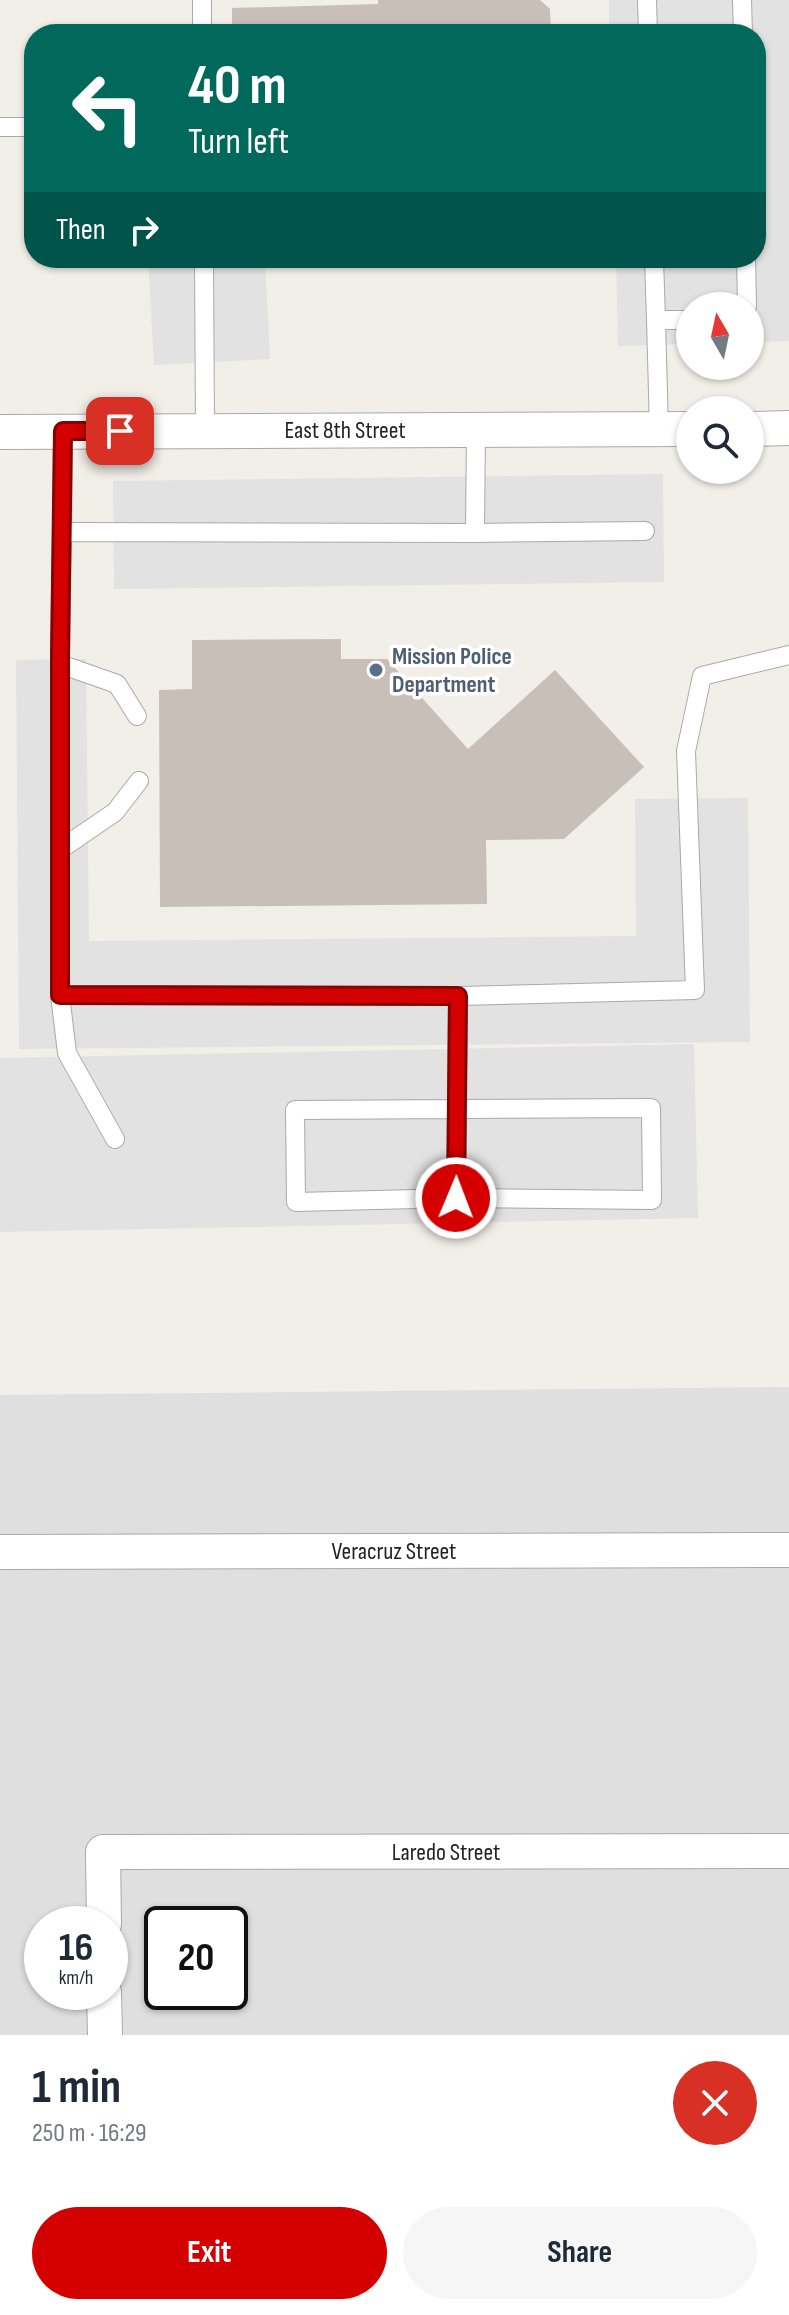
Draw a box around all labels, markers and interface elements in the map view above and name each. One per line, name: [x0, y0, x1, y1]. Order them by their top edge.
text: 40 m: [188, 53, 287, 120]
icon: left: [56, 56, 160, 160]
text: Turn left: [188, 121, 289, 164]
icon: right: [122, 208, 166, 252]
text: Then: [56, 212, 106, 248]
north arrow: [676, 292, 764, 380]
map controls: [676, 292, 764, 484]
button: search: [676, 396, 764, 484]
pin: [86, 397, 154, 465]
icon: arrive: [98, 409, 142, 453]
street label: East 8th Street: [284, 416, 406, 445]
place label: Mission Police Department: [392, 642, 512, 699]
marker: Mission Police Department: [367, 661, 385, 679]
position arrow: [414, 1156, 498, 1240]
street label: Veracruz Street: [332, 1537, 456, 1566]
street label: Laredo Street: [392, 1838, 500, 1867]
speed limit sign: 20: [144, 1906, 248, 2010]
text: 16: [59, 1924, 93, 1972]
text: km/h: [59, 1966, 93, 1990]
text: 1 min: [32, 2059, 121, 2116]
button: close: [673, 2061, 757, 2145]
text: 250 m · 16:29: [32, 2118, 147, 2149]
button: Exit: [32, 2207, 387, 2299]
button: Share: [403, 2207, 757, 2299]

